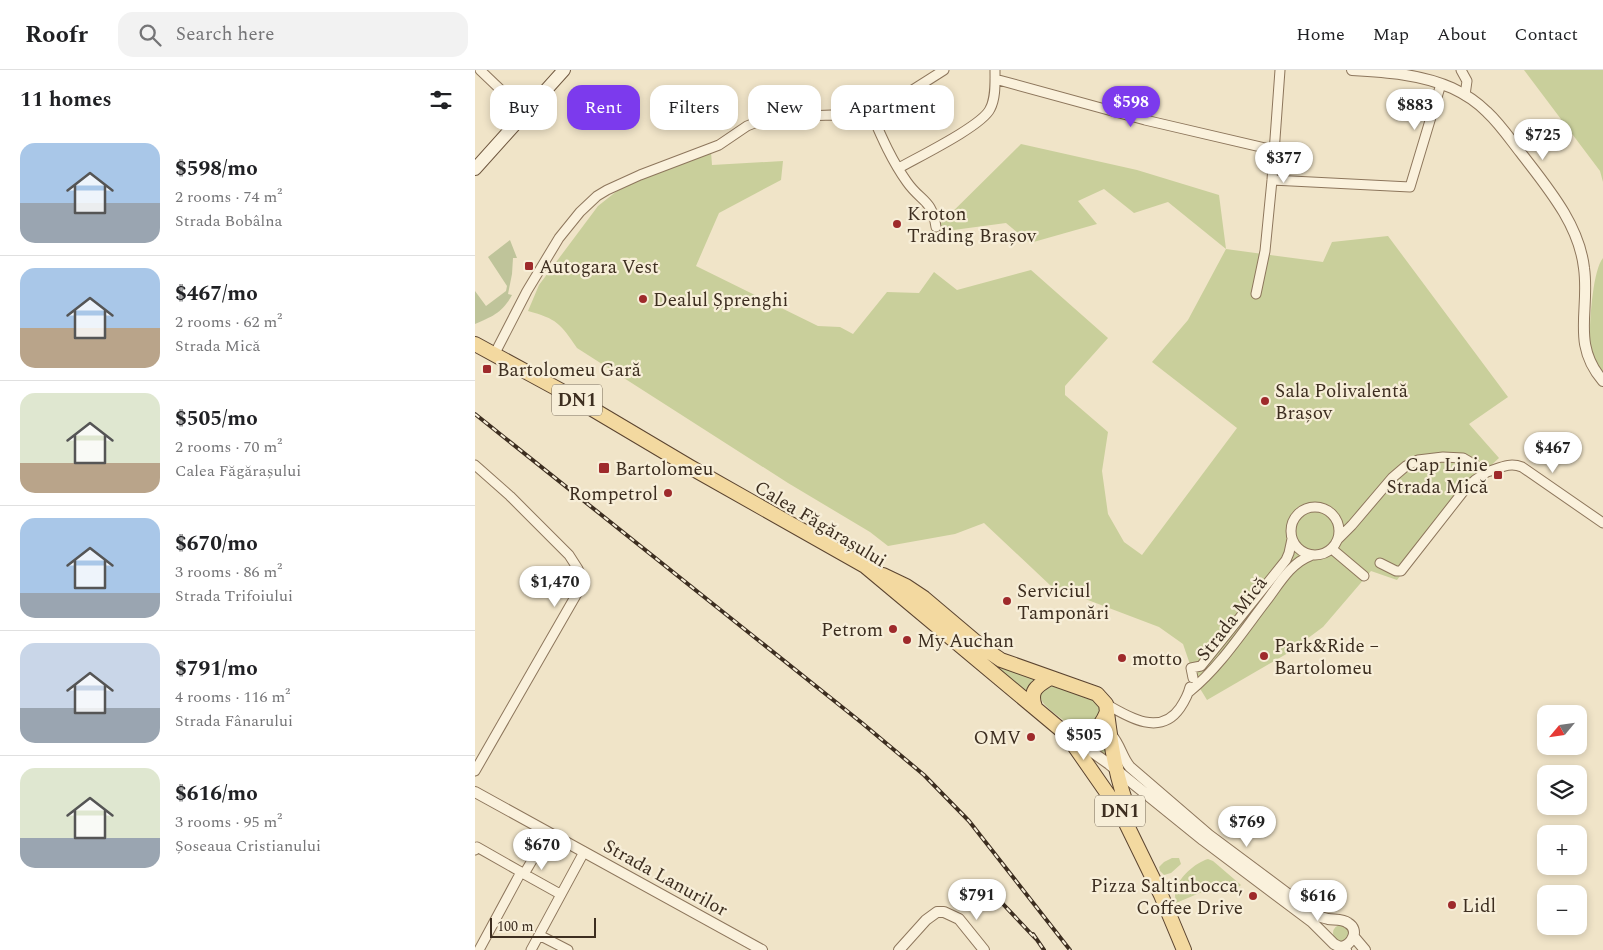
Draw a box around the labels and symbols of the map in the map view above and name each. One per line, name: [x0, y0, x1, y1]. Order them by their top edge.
pin: $598: [1101, 85, 1161, 128]
pin: $883: [1385, 88, 1445, 131]
pin: $725: [1513, 118, 1573, 161]
pin: $377: [1254, 142, 1314, 184]
place label: Kroton Trading Brașov: [907, 200, 1037, 251]
marker: Kroton Trading Brașov: [891, 218, 903, 230]
place label: Autogara Vest: [539, 253, 659, 282]
marker: Autogara Vest: [523, 260, 535, 272]
place label: Dealul Șprenghi: [653, 286, 788, 315]
marker: Dealul Șprenghi: [637, 293, 649, 305]
place label: Bartolomeu Gară: [497, 356, 642, 385]
marker: Bartolomeu Gară: [481, 363, 493, 375]
place label: Sala Polivalentă Brașov: [1275, 377, 1409, 428]
road number: DN1: [552, 384, 602, 416]
marker: Sala Polivalentă Brașov: [1259, 395, 1271, 407]
pin: $467: [1523, 432, 1583, 474]
place label: Cap Linie Strada Mică: [1387, 451, 1489, 502]
place label: Bartolomeu: [615, 455, 714, 484]
marker: Bartolomeu: [597, 461, 611, 475]
marker: Cap Linie Strada Mică: [1492, 469, 1504, 481]
street label: Calea Făgărașului: [748, 473, 892, 575]
place label: Rompetrol: [568, 480, 658, 509]
marker: Rompetrol: [662, 487, 674, 499]
pin: $1,470: [514, 566, 596, 608]
street label: Strada Mică: [1190, 569, 1275, 668]
place label: Serviciul Tamponări: [1017, 577, 1110, 628]
marker: Serviciul Tamponări: [1001, 595, 1013, 607]
place label: Petrom: [821, 616, 883, 645]
marker: Petrom: [887, 623, 899, 635]
place label: My Auchan: [917, 627, 1014, 656]
place label: Park&Ride – Bartolomeu: [1274, 632, 1379, 683]
marker: My Auchan: [901, 634, 913, 646]
place label: motto: [1132, 645, 1182, 674]
marker: Park&Ride – Bartolomeu: [1258, 650, 1270, 662]
marker: motto: [1116, 652, 1128, 664]
north arrow: [1537, 705, 1587, 755]
pin: $505: [1054, 718, 1114, 761]
place label: OMV: [973, 724, 1021, 753]
marker: OMV: [1025, 731, 1037, 743]
road number: DN1: [1095, 796, 1145, 826]
pin: $769: [1217, 806, 1277, 848]
pin: $670: [512, 828, 572, 871]
street label: Strada Lanurilor: [598, 832, 733, 925]
place label: Pizza Saltinbocca, Coffee Drive: [1090, 872, 1243, 923]
pin: $791: [947, 878, 1007, 921]
pin: $616: [1288, 880, 1348, 922]
marker: Pizza Saltinbocca, Coffee Drive: [1247, 890, 1259, 902]
place label: Lidl: [1462, 892, 1496, 921]
marker: Lidl: [1446, 899, 1458, 911]
scale bar: [490, 915, 596, 938]

